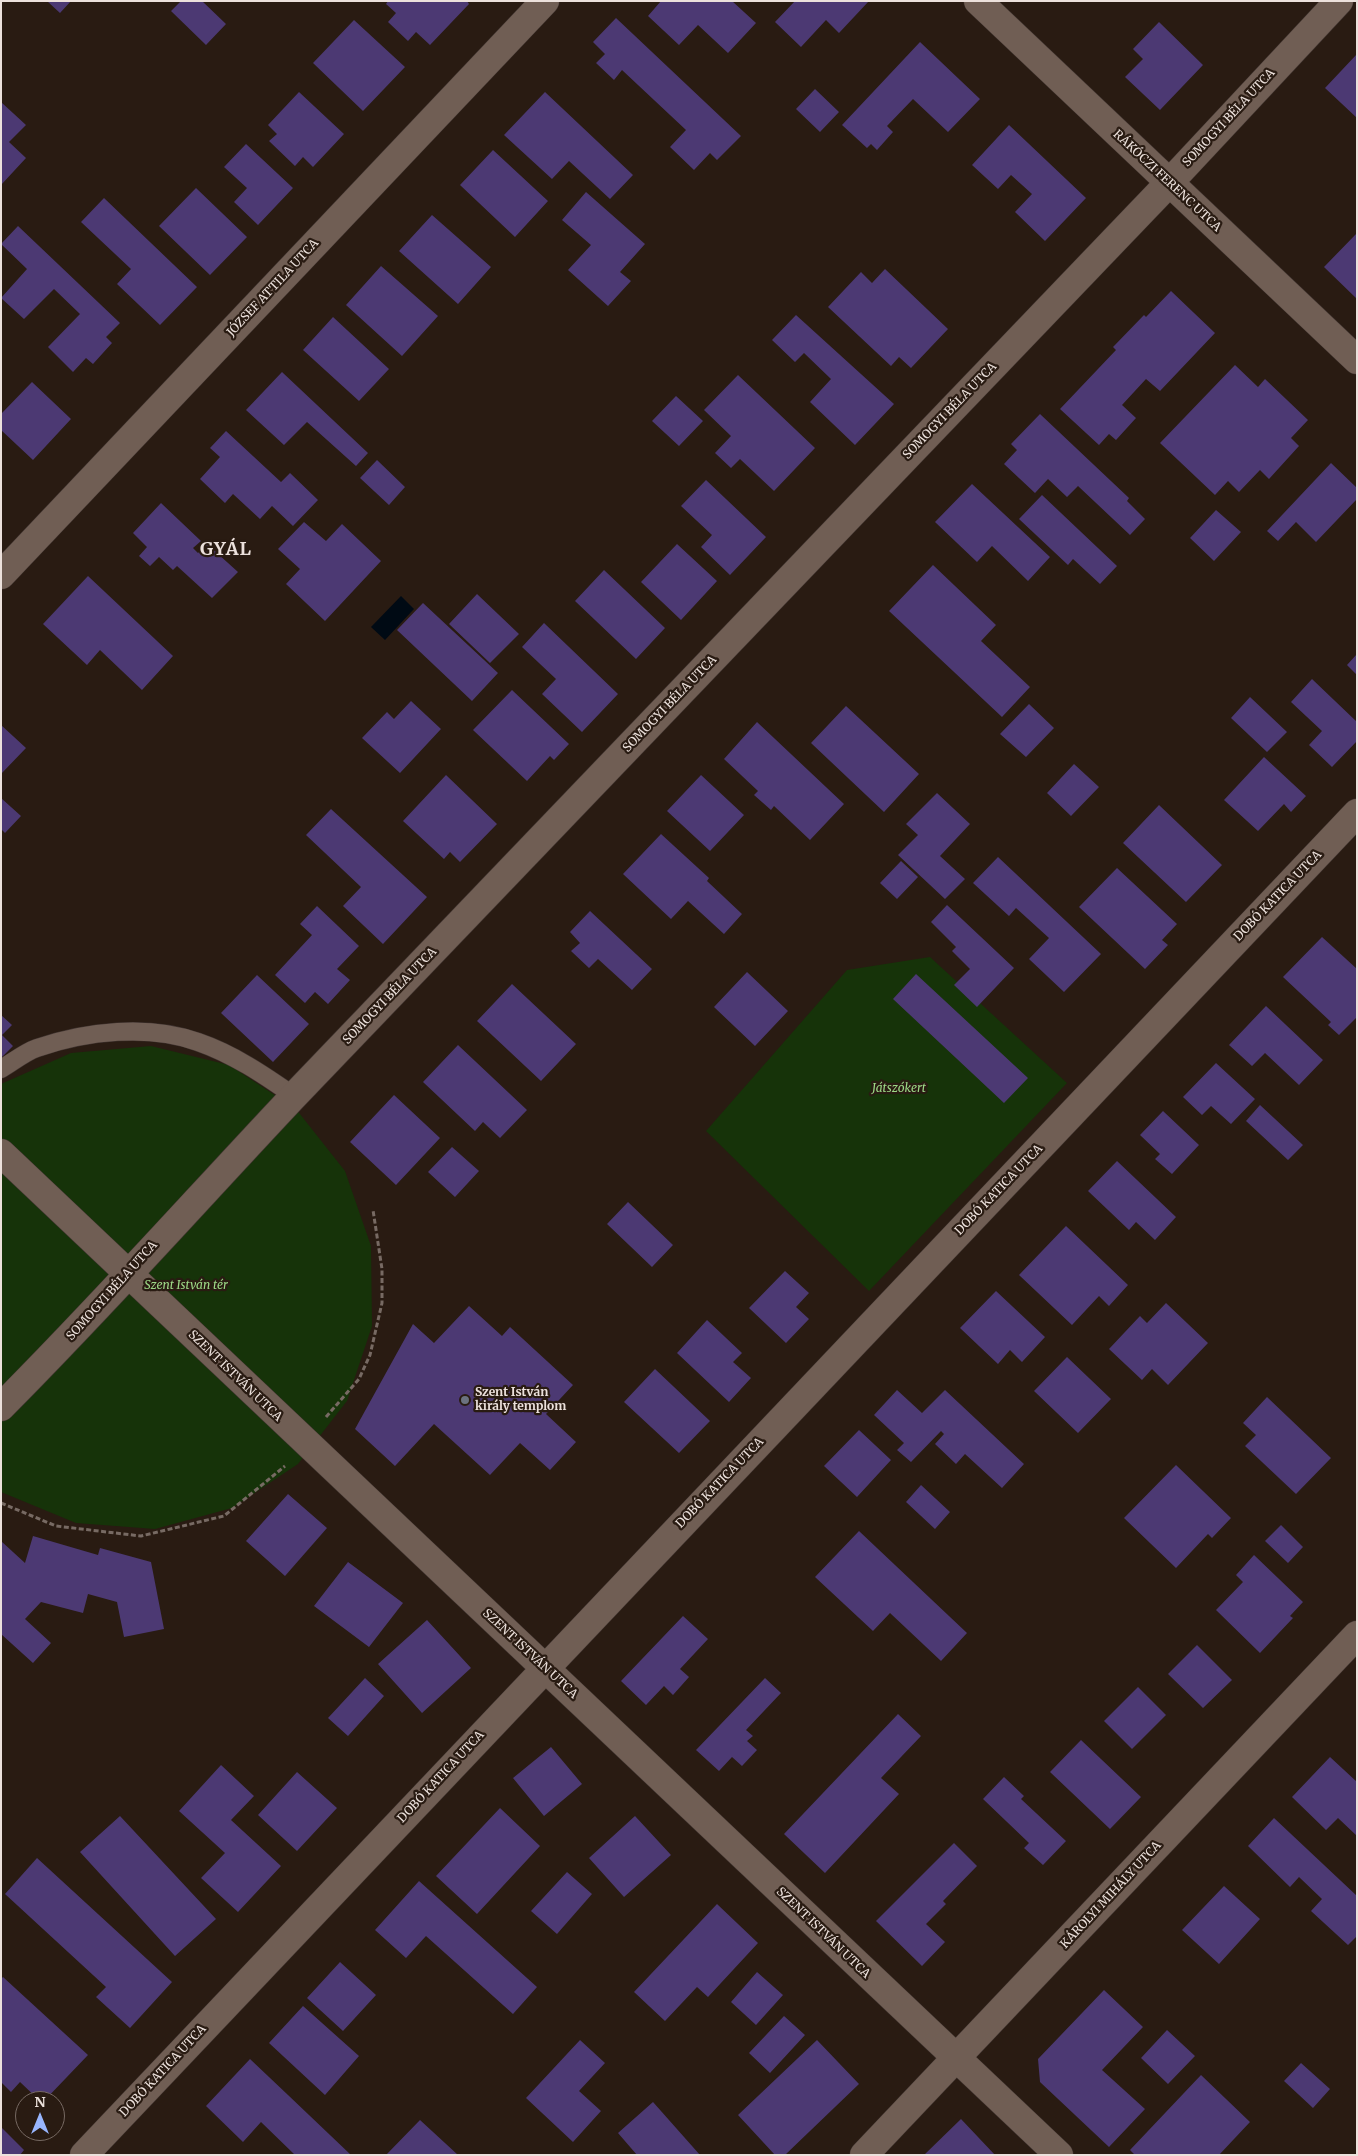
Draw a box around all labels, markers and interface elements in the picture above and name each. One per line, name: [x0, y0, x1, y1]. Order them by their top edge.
street label: SOMOGYI BÉLA UTCA: [1180, 66, 1278, 170]
street label: RÁKÓCZI FERENC UTCA: [1110, 127, 1224, 235]
street label: JÓZSEF ATTILA UTCA: [224, 236, 322, 340]
street label: SOMOGYI BÉLA UTCA: [900, 360, 1000, 462]
district label: GYÁL: [199, 539, 253, 561]
street label: SOMOGYI BÉLA UTCA: [620, 653, 720, 755]
street label: DOBÓ KATICA UTCA: [1231, 848, 1325, 944]
street label: SOMOGYI BÉLA UTCA: [340, 945, 440, 1047]
park label: Játszókert: [872, 1082, 926, 1096]
street label: DOBÓ KATICA UTCA: [952, 1142, 1046, 1238]
street label: SOMOGYI BÉLA UTCA: [64, 1238, 160, 1344]
park label: Szent István tér: [144, 1279, 228, 1293]
street label: SZENT ISTVÁN UTCA: [185, 1328, 285, 1424]
place label: Szent István király templom: [475, 1386, 566, 1414]
marker: Szent István király templom: [459, 1394, 471, 1406]
street label: DOBÓ KATICA UTCA: [673, 1435, 767, 1531]
street label: SZENT ISTVÁN UTCA: [480, 1606, 580, 1702]
street label: DOBÓ KATICA UTCA: [395, 1728, 487, 1826]
street label: KÁROLYI MIHÁLY UTCA: [1058, 1839, 1164, 1951]
street label: SZENT ISTVÁN UTCA: [773, 1885, 873, 1981]
street label: DOBÓ KATICA UTCA: [117, 2022, 209, 2120]
north arrow: [15, 2091, 65, 2141]
text: N: [34, 2093, 46, 2111]

